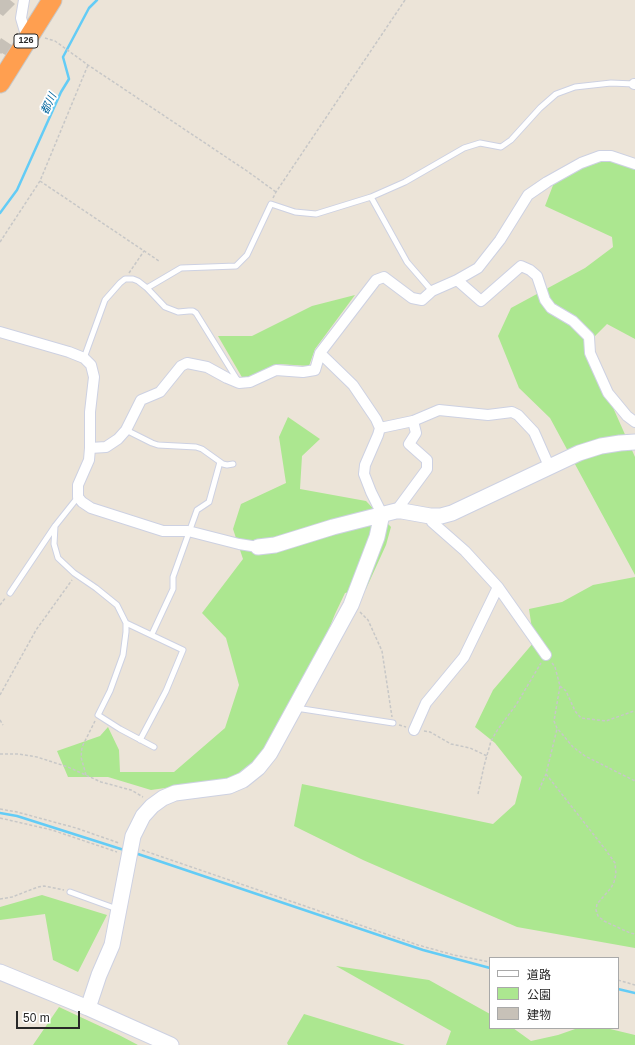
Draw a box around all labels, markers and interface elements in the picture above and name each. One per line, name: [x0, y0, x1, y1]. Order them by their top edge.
road number: 126: [14, 34, 38, 48]
water label: 都川: [38, 91, 60, 117]
legend: [489, 957, 619, 1029]
text: 道路: [527, 968, 551, 982]
text: 公園: [527, 988, 551, 1002]
scale bar: [18, 1003, 82, 1029]
text: 建物: [527, 1008, 551, 1022]
text: 50 m: [23, 1011, 50, 1025]

